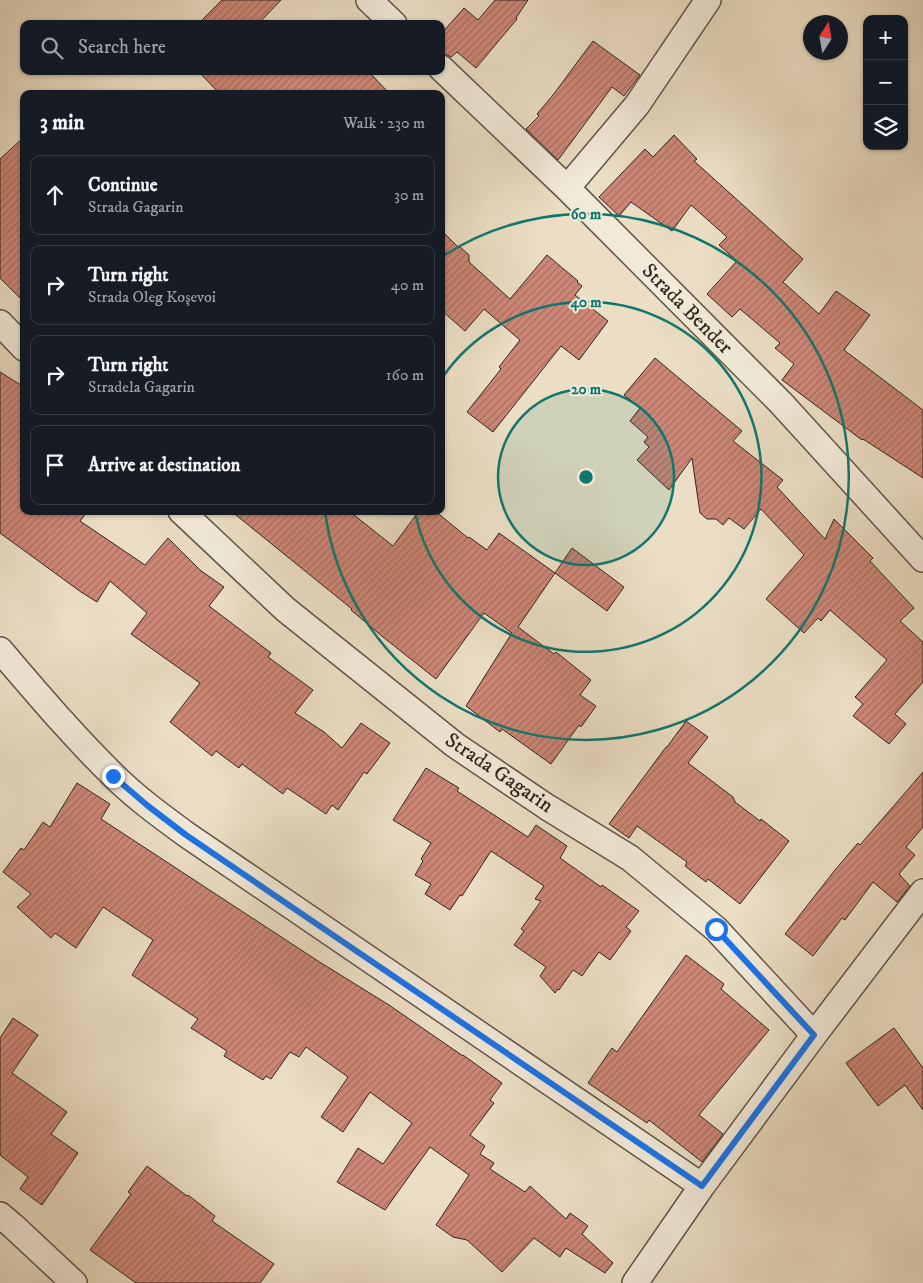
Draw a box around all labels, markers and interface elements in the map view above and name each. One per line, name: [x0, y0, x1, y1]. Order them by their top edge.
north arrow: [803, 15, 848, 60]
map controls: [863, 15, 908, 150]
button: +: [863, 15, 908, 60]
search box: [20, 20, 445, 75]
icon: search: [38, 34, 66, 62]
text: Search here: [78, 36, 166, 59]
button: −: [863, 60, 908, 105]
button: layers: [863, 105, 908, 150]
text: 3 min: [40, 110, 85, 136]
text: Walk · 230 m: [343, 113, 425, 133]
text: Continue: [88, 174, 158, 197]
icon: ahead: [41, 181, 69, 209]
text: 30 m: [394, 185, 424, 205]
text: Strada Gagarin: [88, 197, 183, 217]
text: 60 m: [571, 205, 602, 224]
street label: Strada Bender: [636, 258, 738, 360]
text: Turn right: [88, 264, 168, 287]
icon: right: [41, 271, 69, 299]
text: 40 m: [391, 275, 424, 295]
text: Strada Oleg Koşevoi: [88, 287, 216, 307]
text: 40 m: [569, 293, 602, 312]
text: Turn right: [88, 354, 168, 377]
icon: right: [41, 361, 69, 389]
text: 160 m: [386, 365, 424, 385]
text: Stradela Gagarin: [88, 377, 195, 397]
text: 20 m: [571, 380, 602, 399]
icon: arrive: [41, 451, 69, 479]
text: Arrive at destination: [88, 454, 240, 477]
centre of rings: [577, 468, 595, 486]
street label: Strada Gagarin: [440, 727, 558, 819]
route end: [102, 765, 125, 788]
route start: [705, 918, 728, 941]

